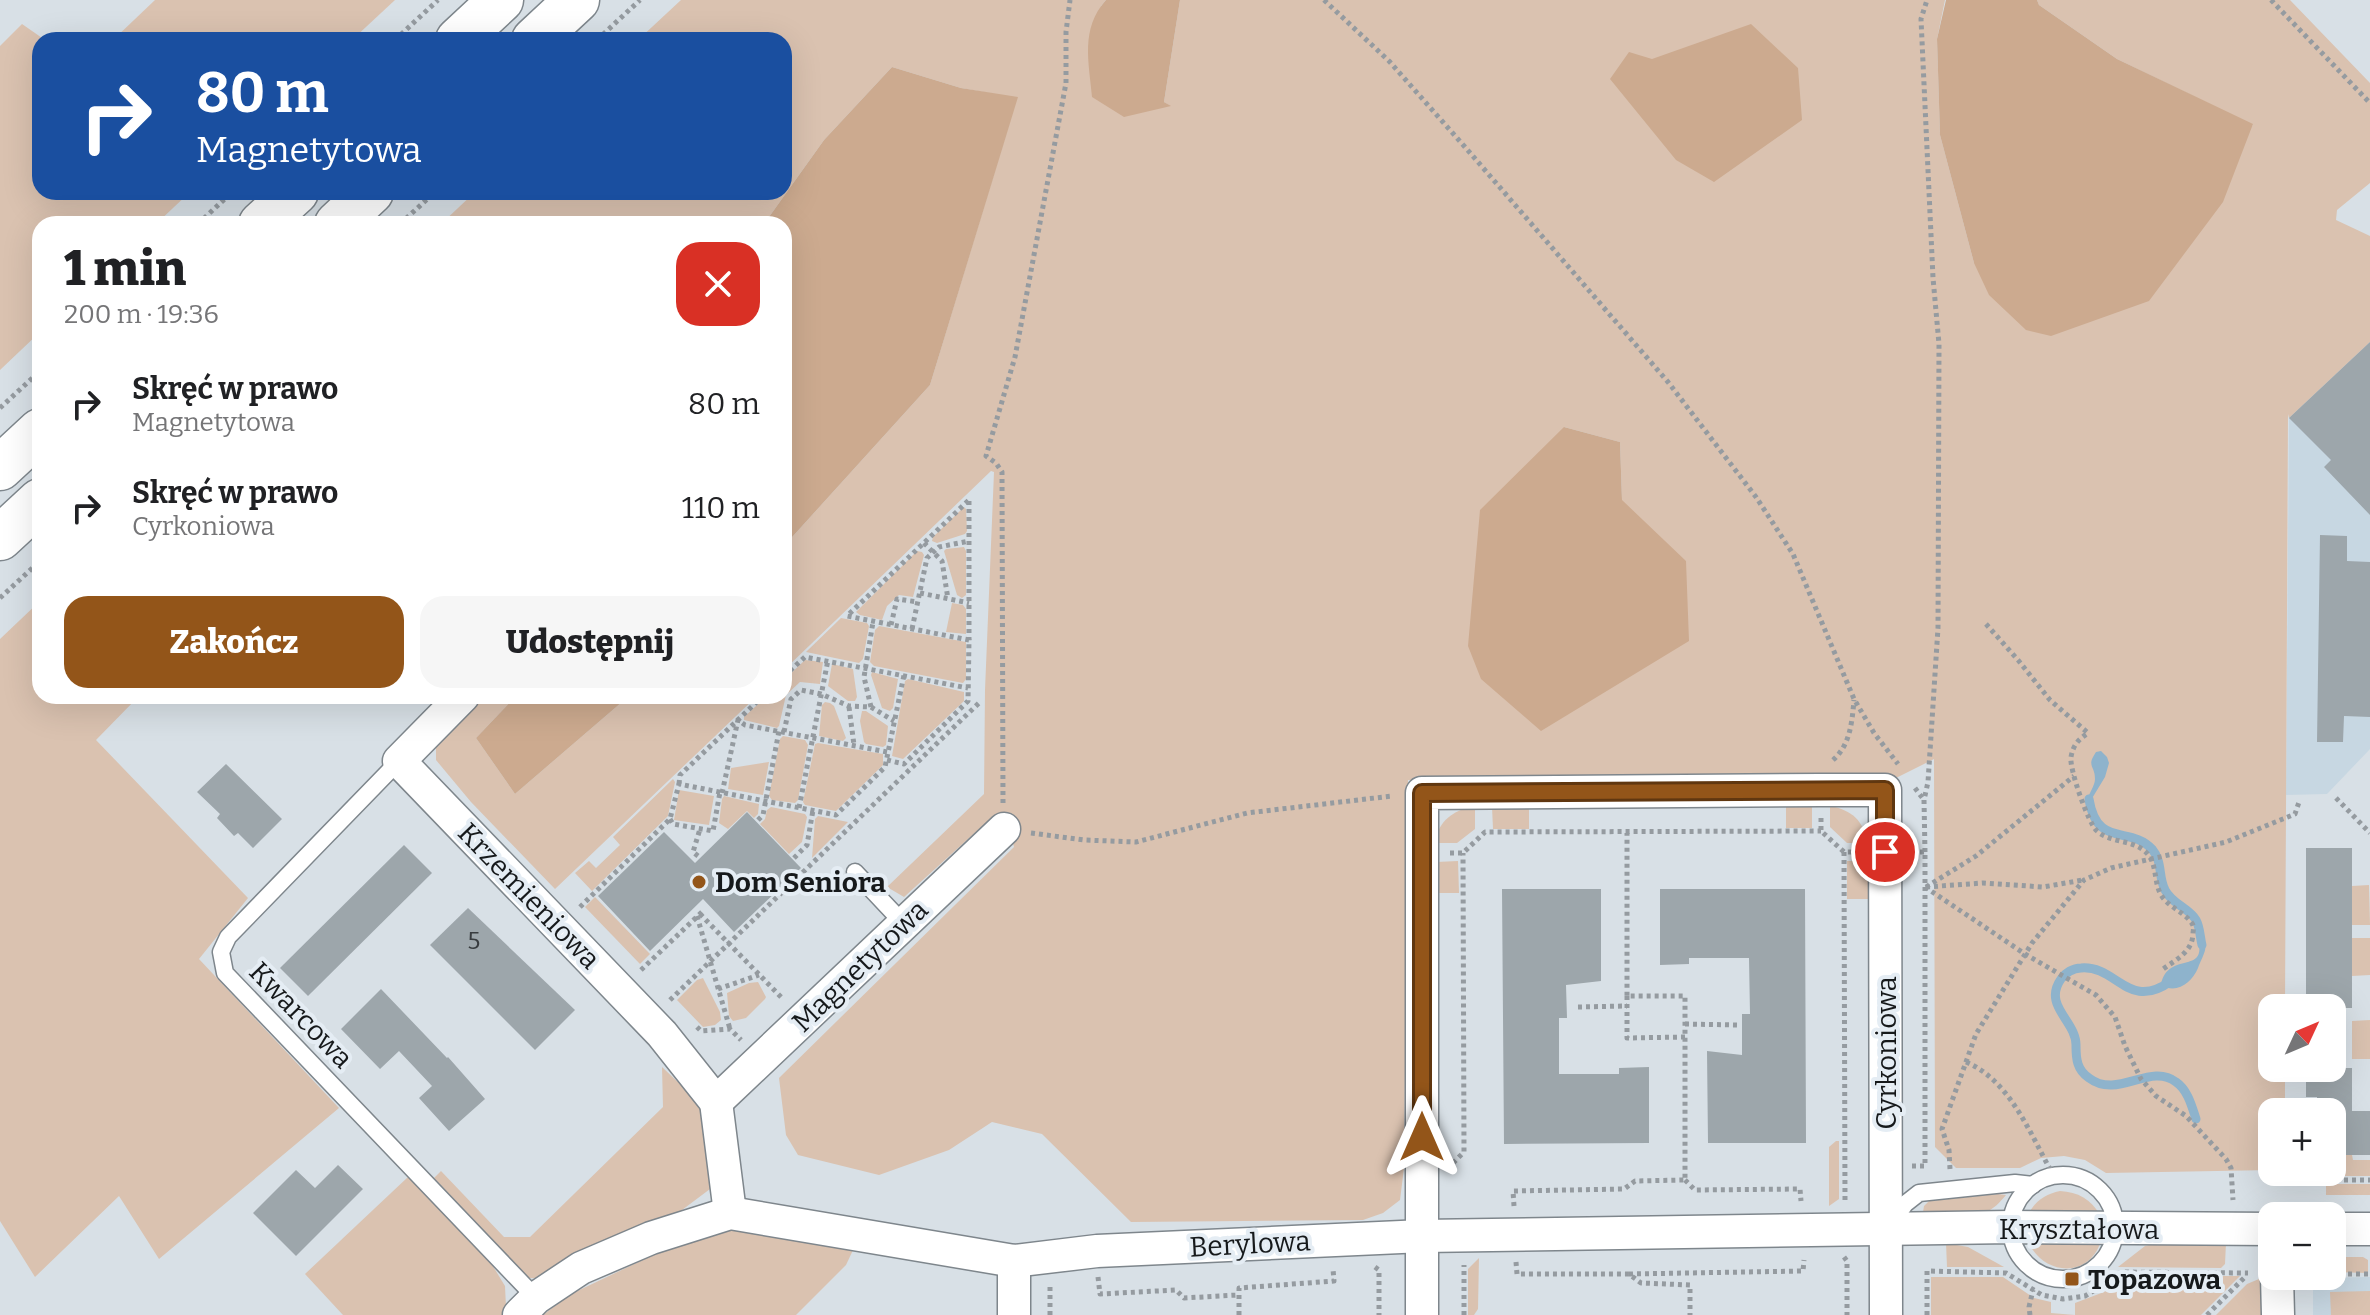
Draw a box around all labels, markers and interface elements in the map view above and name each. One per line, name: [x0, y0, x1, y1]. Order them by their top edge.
text: 80 m: [196, 60, 329, 127]
icon: right: [64, 64, 168, 168]
text: Magnetytowa: [196, 128, 422, 172]
text: 1 min: [64, 240, 186, 298]
button: close: [676, 242, 760, 326]
text: 200 m · 19:36: [64, 299, 219, 330]
text: Skręć w prawo: [132, 371, 338, 407]
icon: right: [64, 382, 108, 426]
text: 80 m: [688, 386, 760, 422]
text: Magnetytowa: [132, 407, 295, 438]
text: Skręć w prawo: [132, 475, 338, 511]
icon: right: [64, 486, 108, 530]
text: 110 m: [682, 490, 760, 526]
text: Cyrkoniowa: [132, 511, 275, 542]
button: Zakończ: [64, 596, 404, 688]
button: Udostępnij: [420, 596, 760, 688]
street label: Krzemieniowa: [451, 816, 607, 976]
pin: [1851, 818, 1919, 886]
icon: arrive: [1863, 830, 1907, 874]
place label: Dom Seniora: [715, 866, 886, 899]
marker: Dom Seniora: [690, 873, 708, 891]
street label: Magnetytowa: [785, 893, 935, 1039]
house number: 5: [468, 927, 480, 955]
street label: Kwarcowa: [242, 955, 360, 1075]
street label: Cyrkoniowa: [1870, 976, 1903, 1130]
north arrow: [2258, 994, 2346, 1082]
map controls: [2258, 994, 2346, 1290]
position arrow: [1380, 1095, 1464, 1179]
button: +: [2258, 1098, 2346, 1186]
button: −: [2258, 1202, 2346, 1290]
street label: Kryształowa: [1999, 1213, 2159, 1246]
street label: Berylowa: [1189, 1224, 1311, 1264]
place label: Topazowa: [2088, 1263, 2222, 1296]
marker: Topazowa: [2063, 1270, 2081, 1288]

